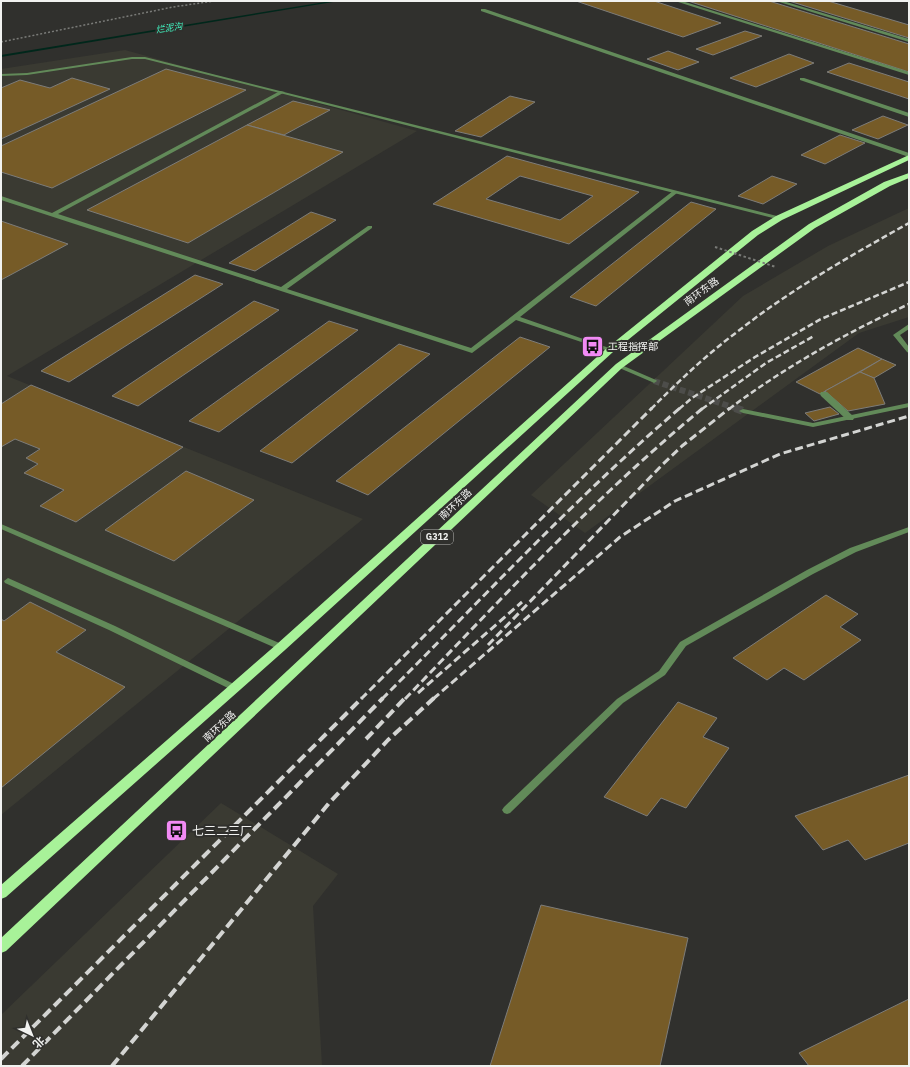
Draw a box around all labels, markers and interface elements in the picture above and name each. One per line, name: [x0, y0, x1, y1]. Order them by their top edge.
water label: 烂泥沟: [155, 20, 184, 35]
street label: 南环东路: [681, 274, 721, 308]
bus stop icon: 工程指挥部: [580, 333, 606, 359]
place label: 工程指挥部: [608, 340, 658, 353]
street label: 南环东路: [436, 486, 474, 523]
road number: G312: [421, 530, 453, 544]
street label: 南环东路: [200, 708, 238, 745]
bus stop icon: 七三二三厂: [164, 818, 190, 844]
place label: 七三二三厂: [192, 823, 252, 838]
north arrow: [12, 1015, 52, 1055]
text: 北: [30, 1033, 48, 1051]

